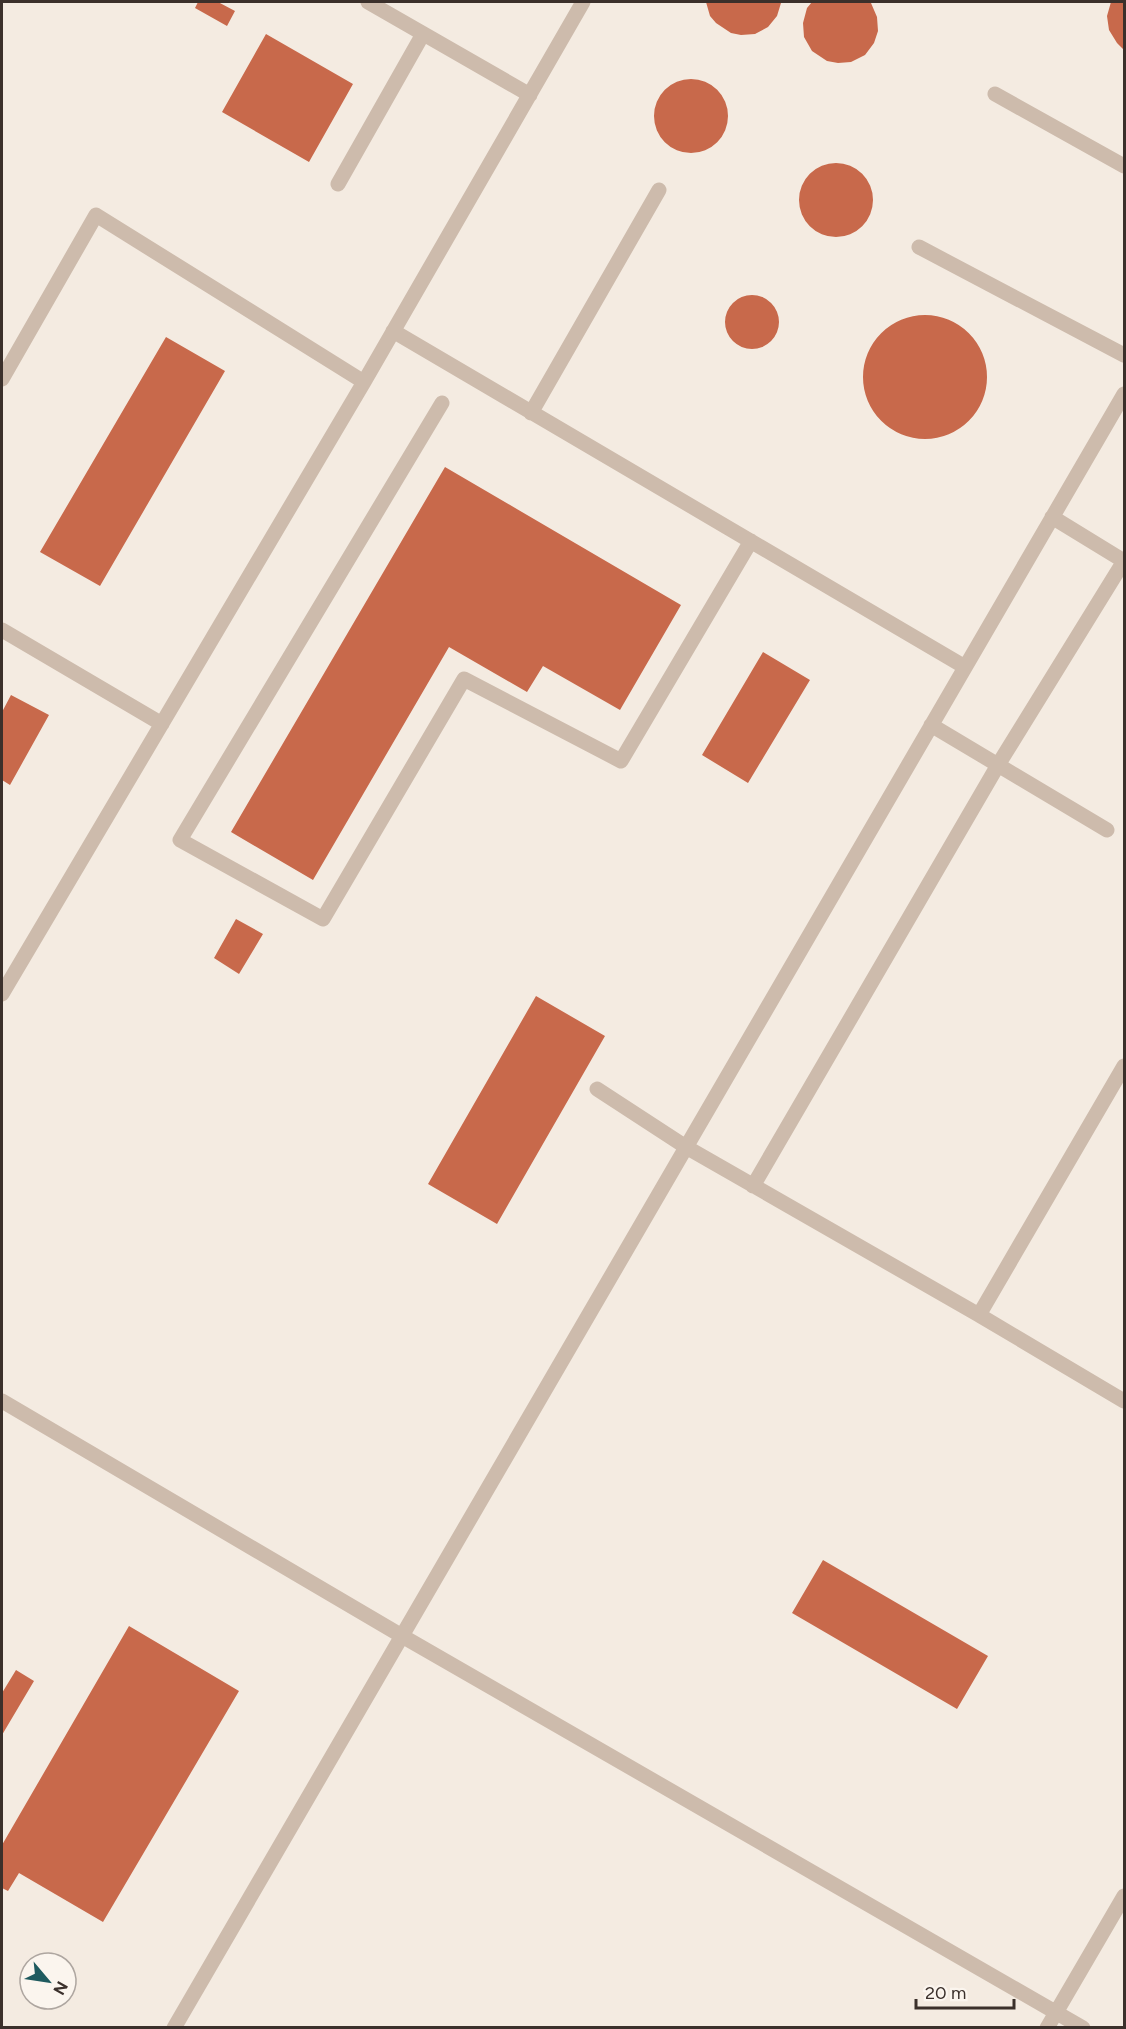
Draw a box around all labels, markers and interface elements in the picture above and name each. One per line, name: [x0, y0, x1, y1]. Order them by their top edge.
north arrow: [18, 1951, 78, 2011]
scale bar: [916, 1972, 1014, 2010]
text: N: [49, 1978, 72, 1998]
text: 20 m: [925, 1982, 966, 2004]

